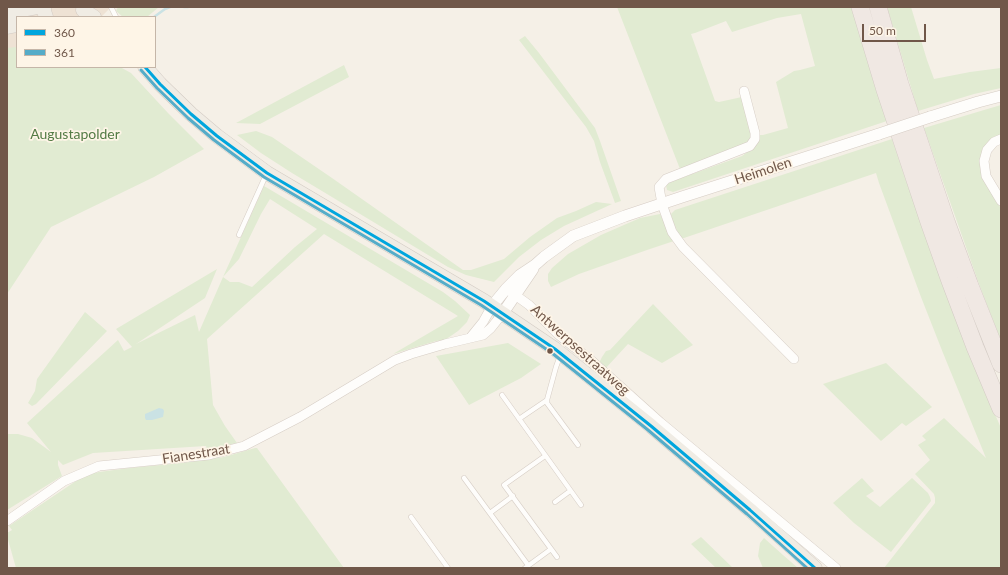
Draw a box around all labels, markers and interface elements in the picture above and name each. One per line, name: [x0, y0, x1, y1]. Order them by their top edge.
legend: [16, 16, 156, 68]
scale bar: [864, 16, 928, 42]
text: 50 m: [869, 23, 896, 38]
text: 360: [54, 25, 75, 40]
text: 361: [54, 45, 75, 60]
park label: Augustapolder: [30, 126, 120, 142]
street label: Heimolen: [732, 154, 794, 188]
street label: Antwerpsestraatweg: [527, 301, 633, 399]
unlabelled marker: [545, 346, 555, 356]
street label: Fianestraat: [161, 440, 231, 468]

